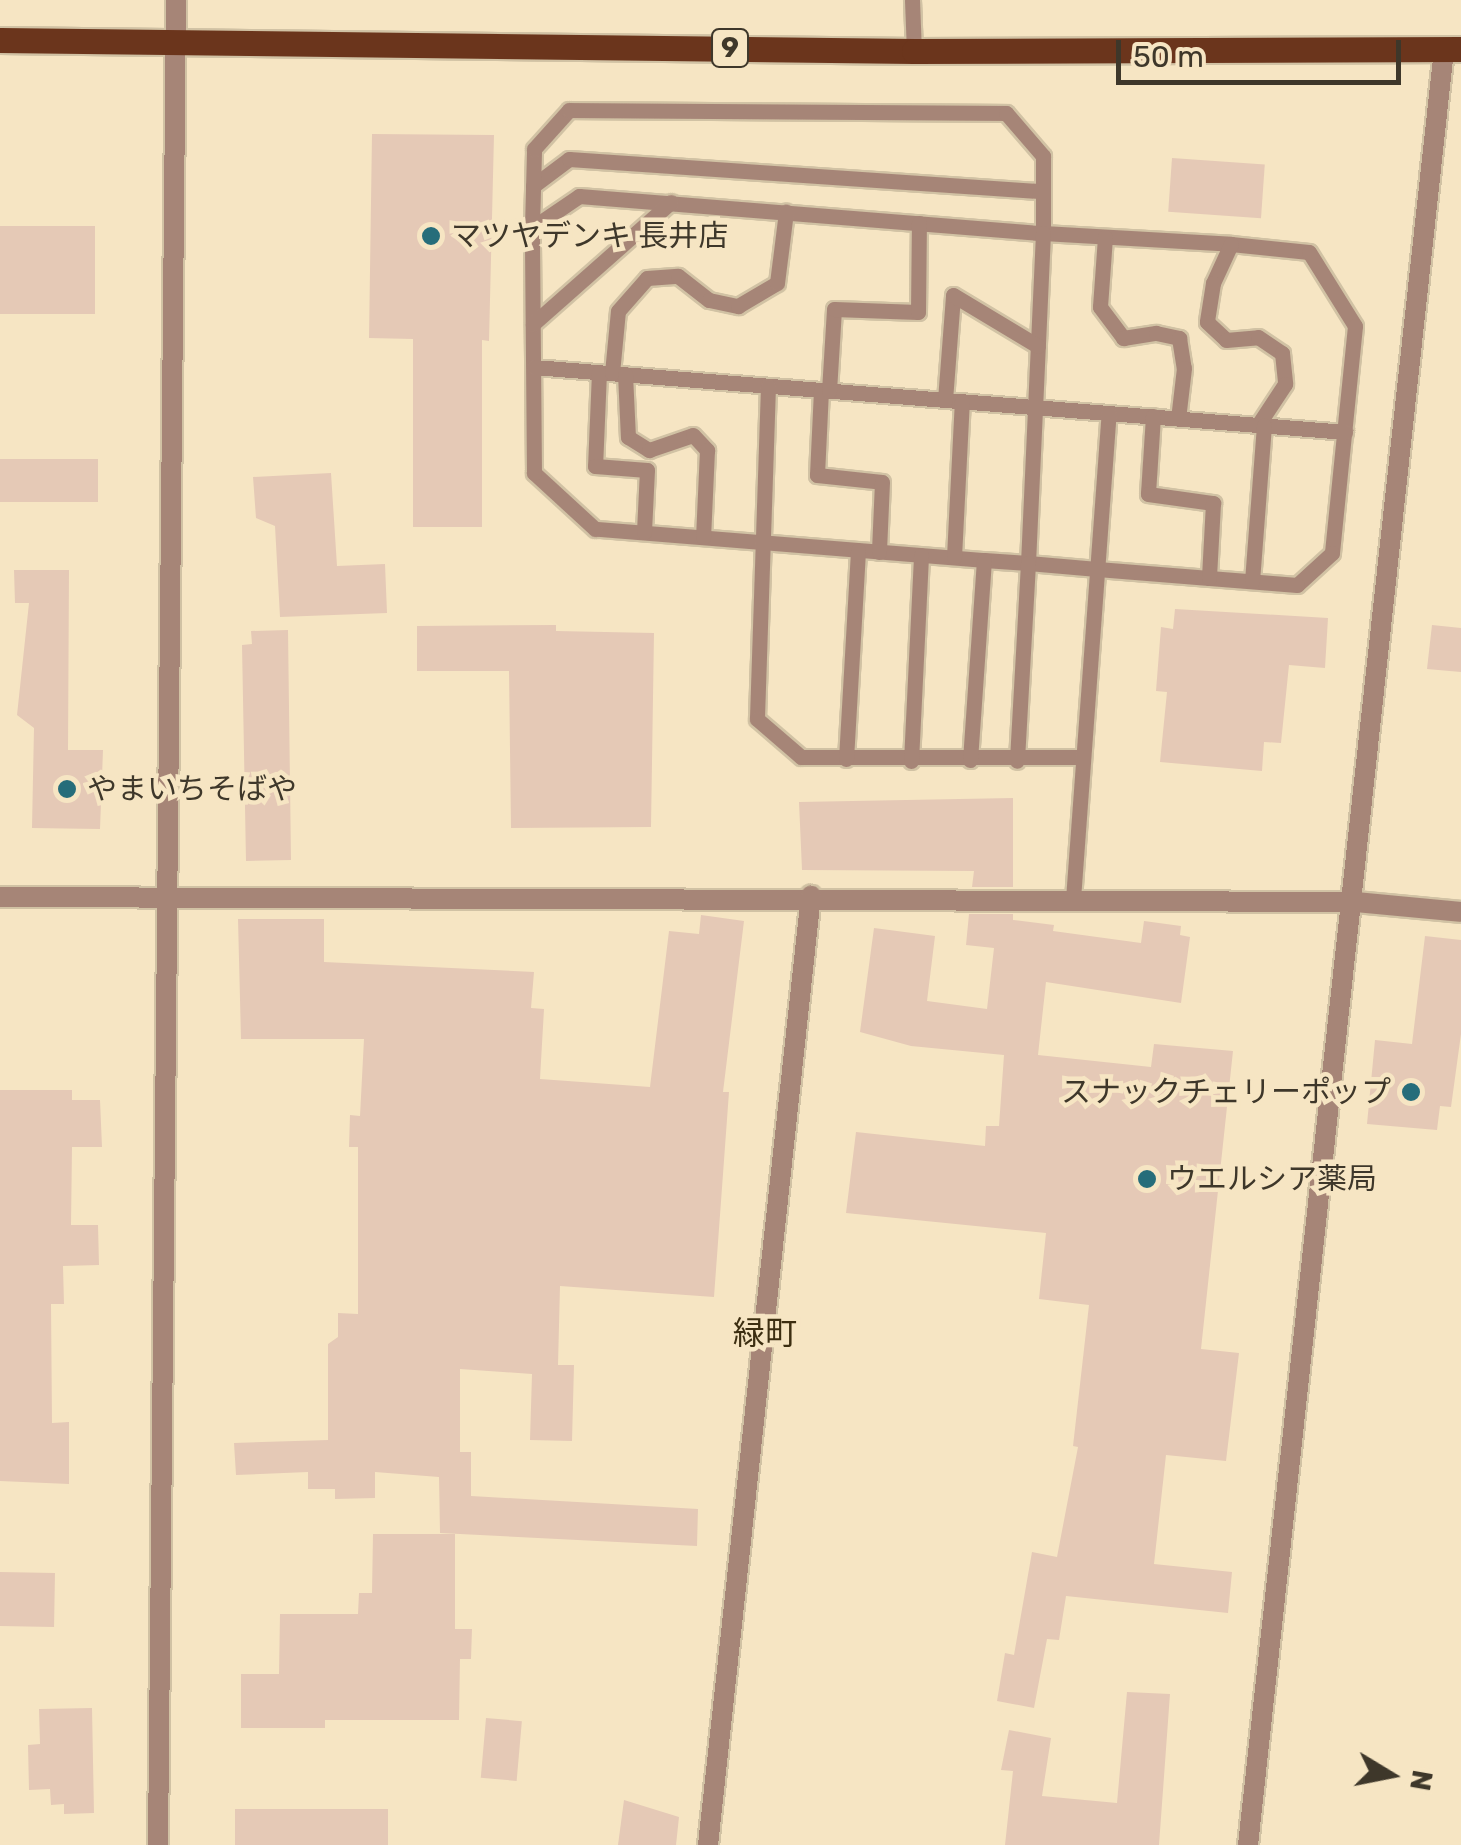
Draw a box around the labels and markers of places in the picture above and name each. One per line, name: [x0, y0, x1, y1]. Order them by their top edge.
place label: マツヤデンキ 長井店: [451, 218, 728, 254]
marker: マツヤデンキ 長井店: [420, 225, 442, 247]
place label: やまいちそばや: [87, 771, 297, 807]
marker: やまいちそばや: [56, 778, 78, 800]
place label: スナックチェリーポップ: [1061, 1074, 1391, 1110]
marker: スナックチェリーポップ: [1400, 1081, 1422, 1103]
place label: ウエルシア薬局: [1167, 1161, 1377, 1197]
marker: ウエルシア薬局: [1136, 1168, 1158, 1190]

